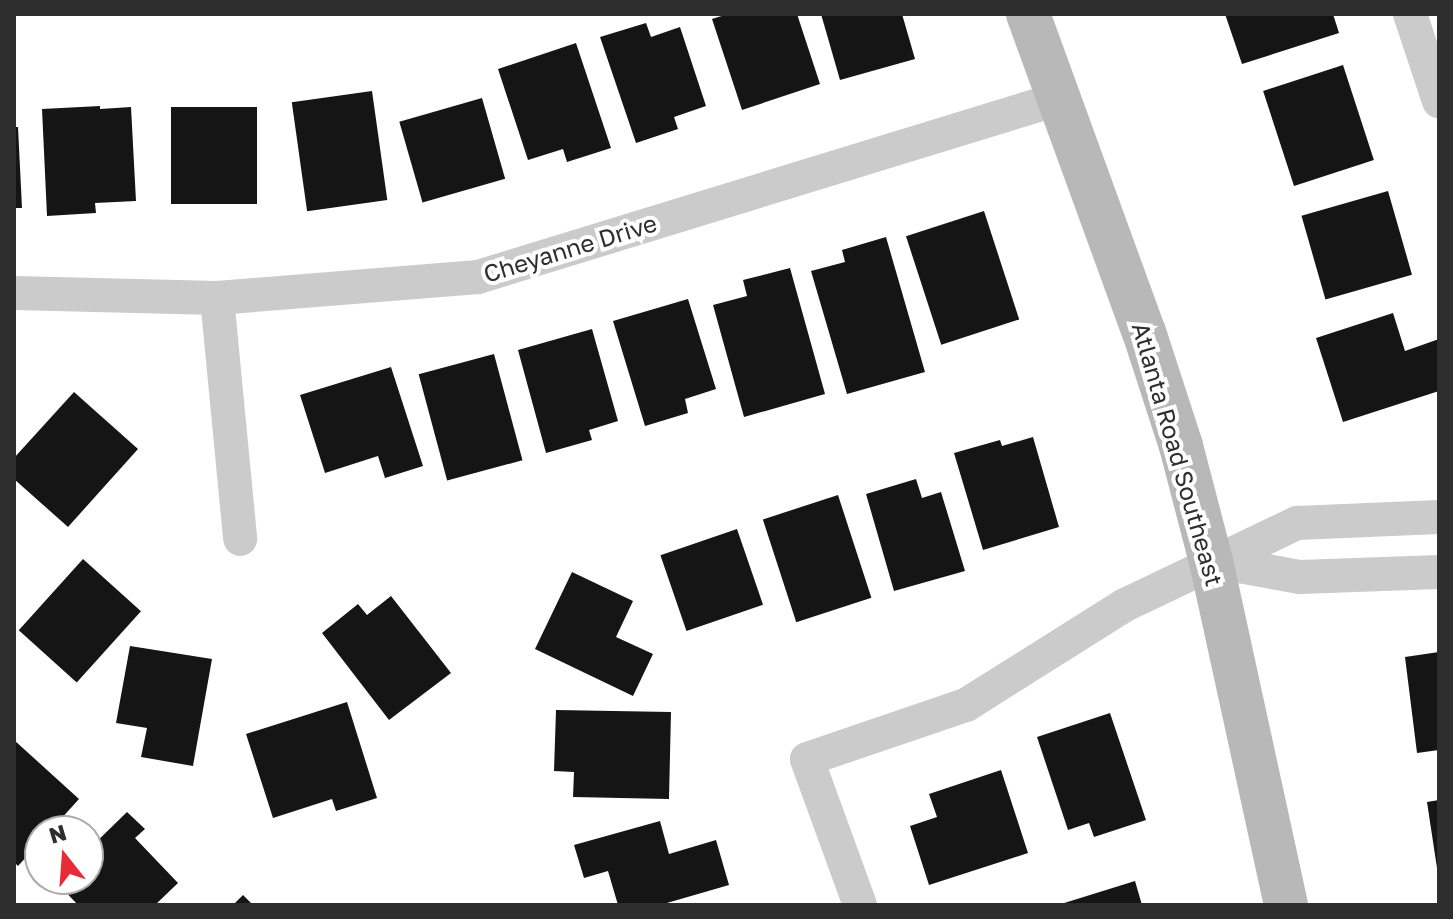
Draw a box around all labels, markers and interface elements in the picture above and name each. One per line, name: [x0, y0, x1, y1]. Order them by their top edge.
street label: Cheyanne Drive: [480, 208, 660, 288]
street label: Atlanta Road Southeast: [1127, 319, 1229, 589]
north arrow: [24, 815, 104, 895]
text: N: [45, 818, 69, 849]

